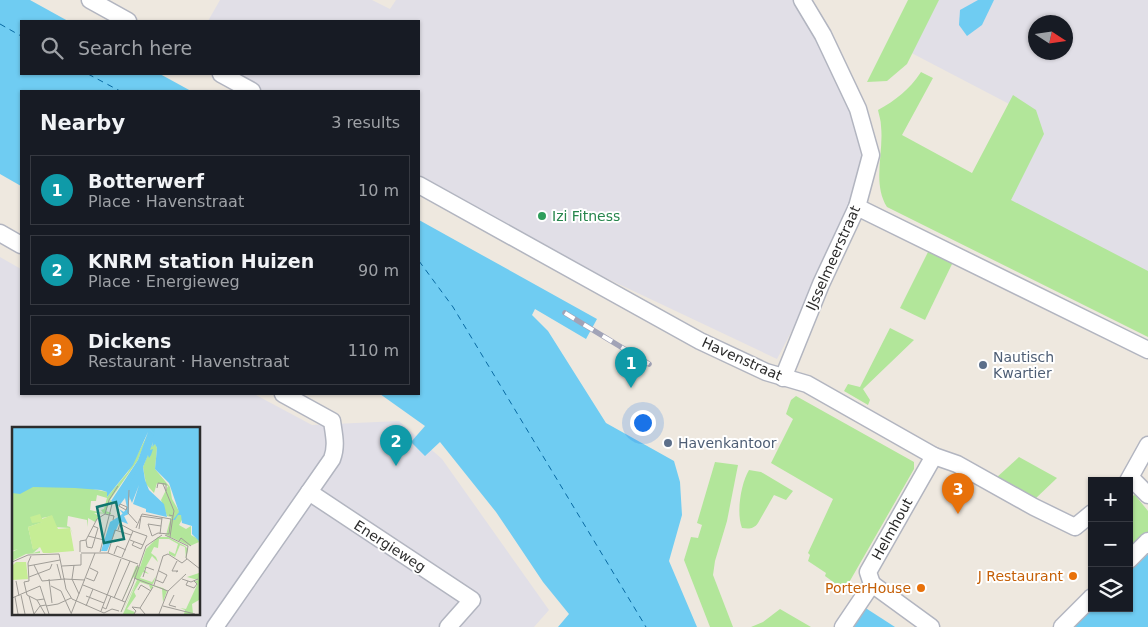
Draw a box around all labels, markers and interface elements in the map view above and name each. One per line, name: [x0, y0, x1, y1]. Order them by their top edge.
north arrow: [1028, 15, 1073, 60]
search box: [20, 20, 420, 75]
icon: search: [38, 34, 66, 62]
text: Search here: [78, 37, 192, 59]
text: Nearby: [40, 111, 125, 135]
text: 3 results: [331, 113, 400, 132]
text: Botterwerf: [88, 170, 204, 192]
text: 1: [51, 181, 63, 200]
text: 10 m: [358, 181, 399, 200]
text: Place · Havenstraat: [88, 192, 244, 211]
street label: IJsselmeerstraat: [803, 203, 864, 313]
place label: Izi Fitness: [552, 208, 620, 224]
marker: Izi Fitness: [536, 210, 548, 222]
text: KNRM station Huizen: [88, 250, 314, 272]
text: 2: [51, 261, 63, 280]
text: 90 m: [358, 261, 399, 280]
text: Place · Energieweg: [88, 272, 240, 291]
text: Dickens: [88, 330, 171, 352]
street label: Havenstraat: [699, 334, 785, 384]
text: 3: [51, 341, 63, 360]
text: 110 m: [348, 341, 399, 360]
pin: 1: [615, 347, 647, 388]
place label: Nautisch Kwartier: [993, 349, 1054, 381]
text: Restaurant · Havenstraat: [88, 352, 289, 371]
marker: Nautisch Kwartier: [977, 359, 989, 371]
your location: [630, 410, 656, 436]
pin: 2: [380, 425, 412, 466]
inset map: [12, 427, 200, 614]
place label: Havenkantoor: [678, 435, 777, 451]
marker: Havenkantoor: [662, 437, 674, 449]
pin: 3: [942, 473, 974, 514]
map controls: [1088, 477, 1133, 612]
button: +: [1088, 477, 1133, 522]
street label: Helmhout: [868, 495, 916, 563]
street label: Energieweg: [351, 517, 429, 575]
button: −: [1088, 522, 1133, 567]
button: layers: [1088, 567, 1133, 612]
place label: J Restaurant: [977, 568, 1064, 584]
marker: J Restaurant: [1067, 570, 1079, 582]
place label: PorterHouse: [825, 580, 911, 596]
marker: PorterHouse: [915, 582, 927, 594]

